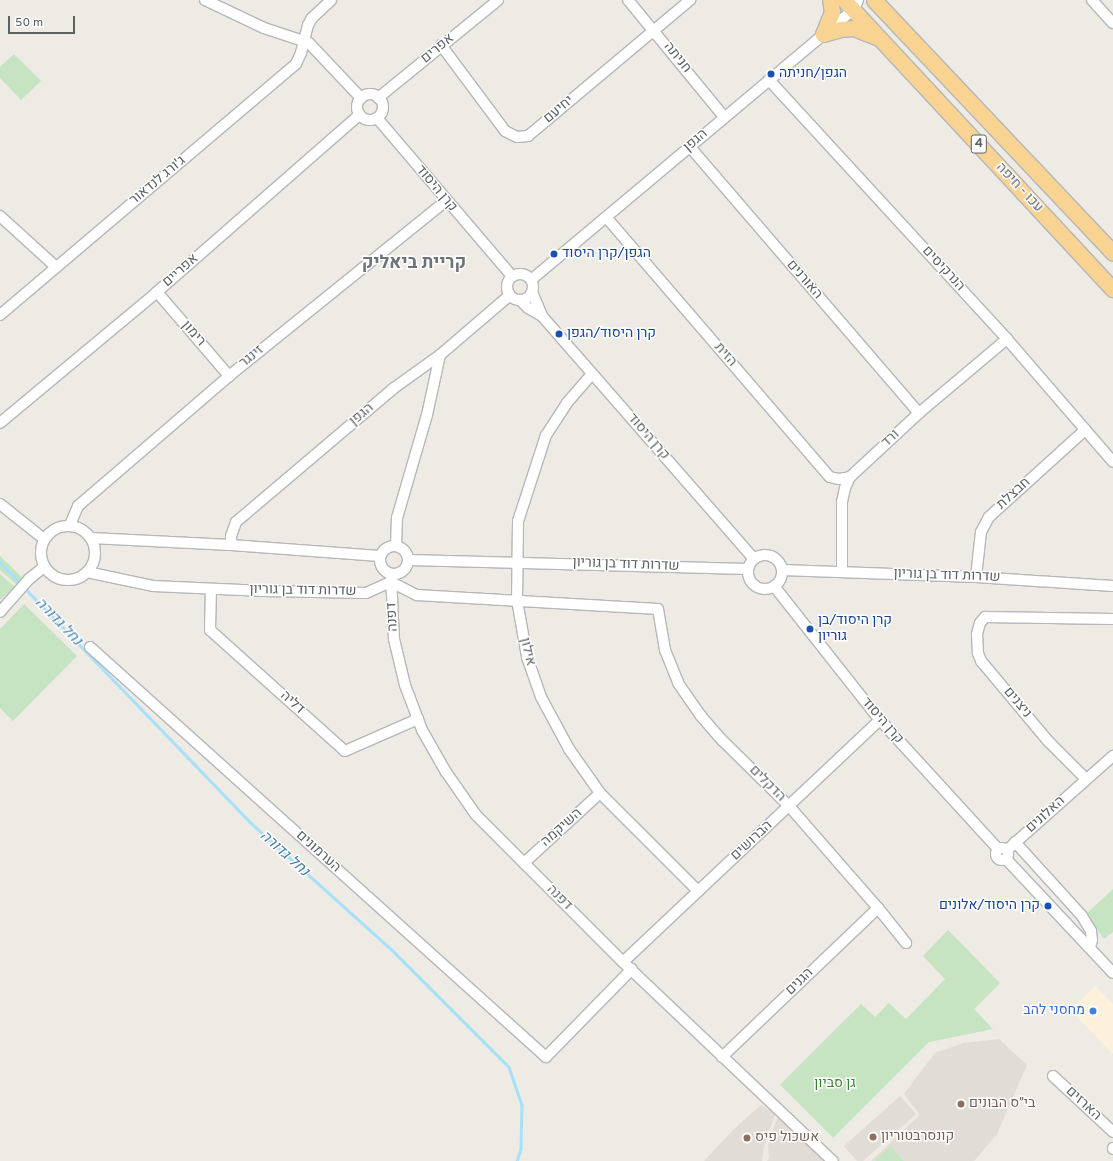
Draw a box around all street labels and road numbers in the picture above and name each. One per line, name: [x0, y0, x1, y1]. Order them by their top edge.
street label: אפרים: [418, 31, 458, 67]
street label: חניתה: [660, 39, 694, 77]
street label: יחיעם: [541, 93, 577, 127]
street label: הגפן: [681, 126, 711, 156]
road number: 4: [970, 133, 988, 155]
street label: ג'ורג לנדאור: [127, 153, 189, 209]
street label: עכו - חיפה: [992, 160, 1046, 216]
street label: קרן היסוד: [412, 162, 460, 216]
street label: הנרקיסים: [918, 243, 968, 295]
street label: אפריים: [160, 251, 202, 291]
street label: האורנים: [782, 257, 826, 303]
street label: רימון: [177, 318, 209, 350]
street label: הזית: [710, 340, 740, 370]
street label: זינגר: [236, 342, 268, 372]
street label: הגפן: [346, 400, 378, 430]
street label: קרן היסוד: [623, 410, 673, 464]
street label: ורד: [879, 427, 903, 451]
street label: חבצלת: [994, 475, 1034, 513]
street label: שדרות דוד בן גוריון: [572, 555, 680, 575]
street label: שדרות דוד בן גוריון: [893, 566, 1001, 586]
street label: שדרות דוד בן גוריון: [249, 582, 357, 600]
street label: דפנה: [384, 602, 402, 632]
street label: אילון: [515, 636, 539, 668]
street label: ניצנים: [999, 684, 1035, 722]
street label: דליה: [276, 688, 308, 718]
street label: קרן היסוד: [857, 694, 907, 748]
street label: הדקלים: [745, 762, 789, 806]
street label: האלונים: [1023, 793, 1069, 837]
street label: השיקמה: [538, 805, 586, 851]
street label: הברושים: [728, 818, 776, 864]
street label: הערמונים: [292, 828, 344, 876]
street label: דפנה: [543, 882, 575, 914]
street label: הגנים: [783, 965, 817, 999]
street label: הארזים: [1062, 1083, 1104, 1125]

